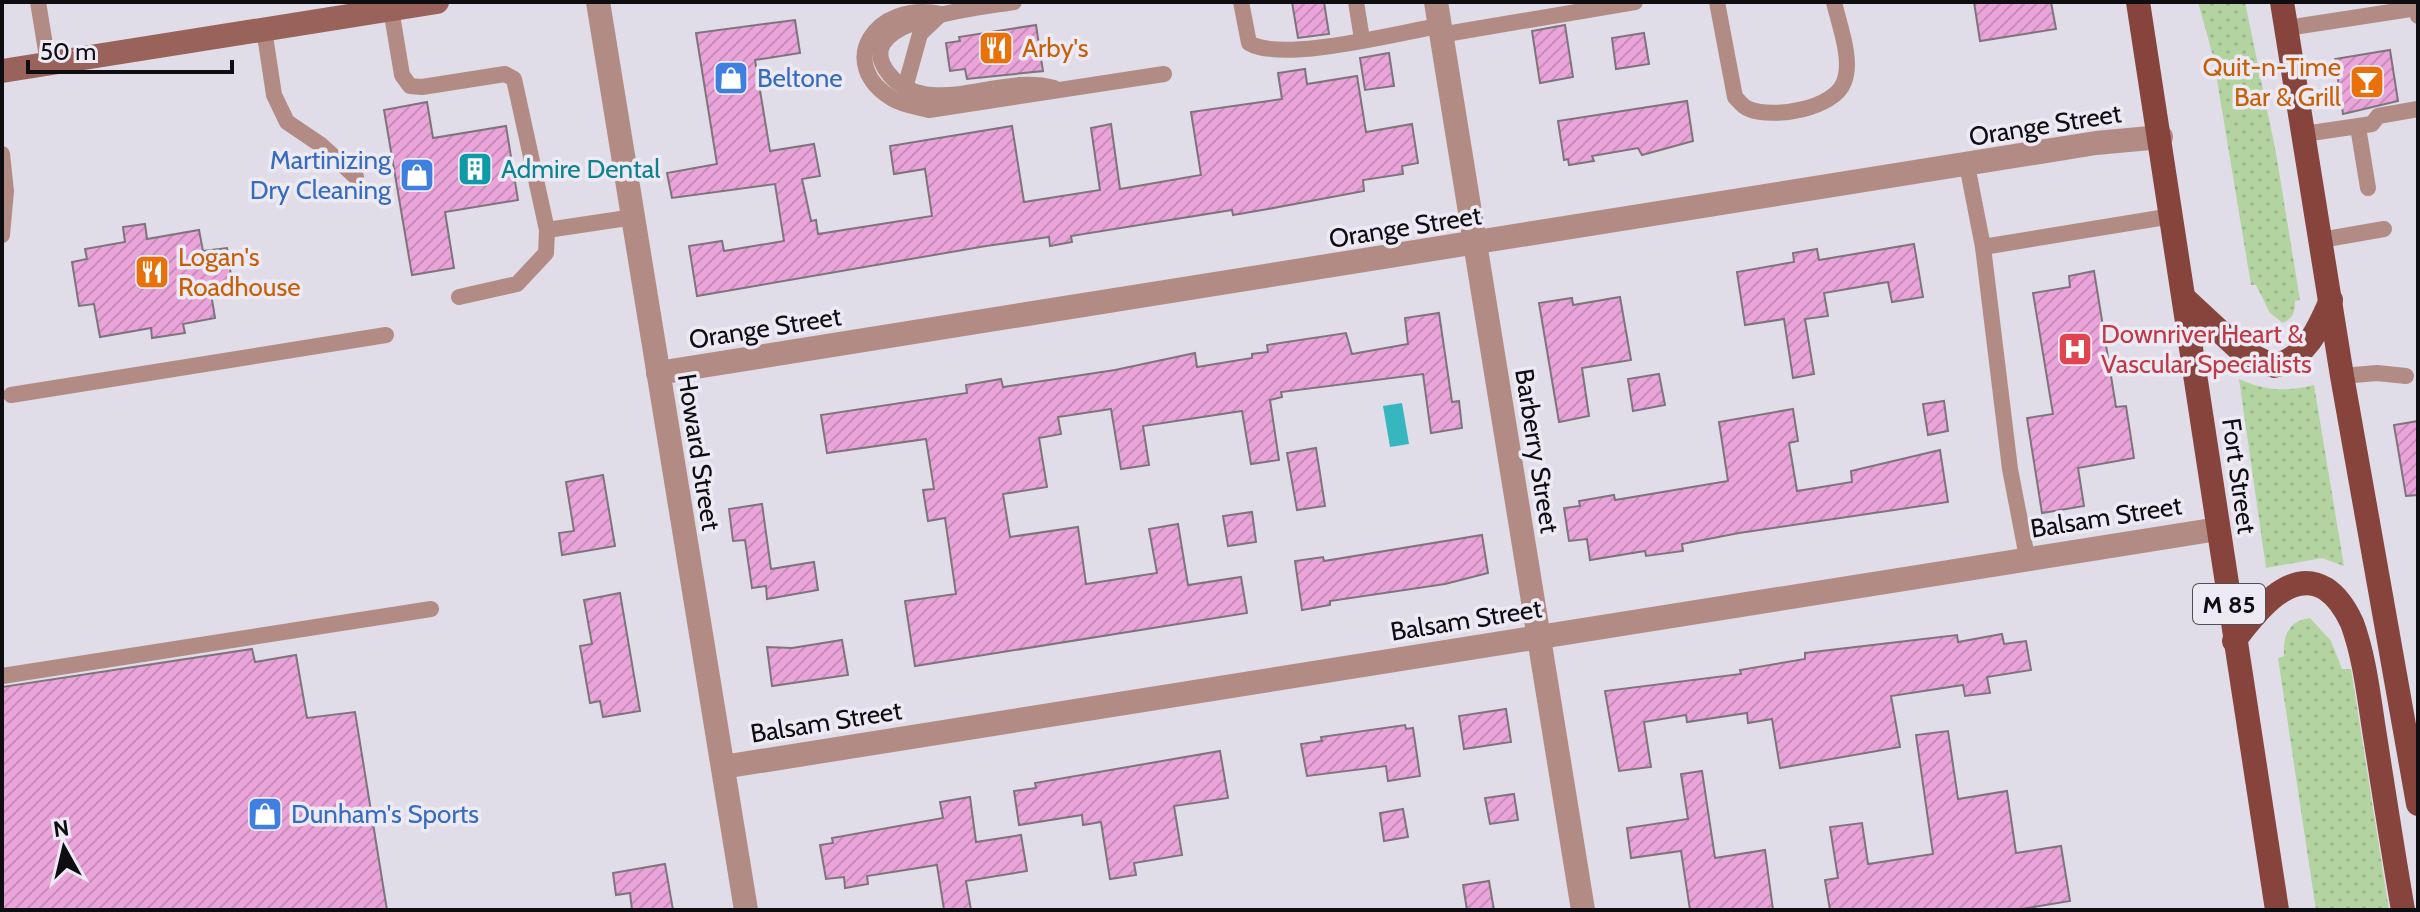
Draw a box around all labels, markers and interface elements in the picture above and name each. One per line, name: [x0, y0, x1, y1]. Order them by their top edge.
scale bar: [28, 24, 232, 74]
restaurant icon: Arby's: [977, 29, 1015, 67]
place label: Arby's: [1022, 32, 1089, 64]
text: 50 m: [40, 37, 96, 66]
place label: Quit-n-Time Bar & Grill: [2202, 51, 2341, 113]
shop icon: Beltone: [712, 59, 750, 97]
place label: Beltone: [757, 62, 843, 94]
bar icon: Quit-n-Time Bar & Grill: [2348, 63, 2386, 101]
street label: Orange Street: [1967, 97, 2124, 153]
place label: Martinizing Dry Cleaning: [250, 144, 392, 206]
building icon: Admire Dental: [456, 150, 494, 188]
place label: Admire Dental: [501, 153, 660, 185]
shop icon: Martinizing Dry Cleaning: [398, 156, 436, 194]
street label: Orange Street: [1327, 199, 1484, 255]
place label: Logan's Roadhouse: [178, 241, 301, 303]
restaurant icon: Logan's Roadhouse: [133, 253, 171, 291]
street label: Orange Street: [687, 300, 844, 356]
place label: Downriver Heart & Vascular Specialists: [2101, 318, 2312, 380]
hospital icon: Downriver Heart & Vascular Specialists: [2056, 330, 2094, 368]
street label: Barberry Street: [1508, 366, 1566, 536]
street label: Howard Street: [671, 371, 727, 533]
street label: Fort Street: [2215, 416, 2263, 536]
street label: Balsam Street: [2028, 489, 2184, 545]
road number: M 85: [2193, 584, 2265, 624]
street label: Balsam Street: [1388, 592, 1544, 648]
street label: Balsam Street: [748, 694, 904, 750]
shop icon: Dunham's Sports: [246, 795, 284, 833]
place label: Dunham's Sports: [291, 798, 479, 830]
north arrow: [24, 808, 104, 888]
text: N: [52, 814, 71, 843]

